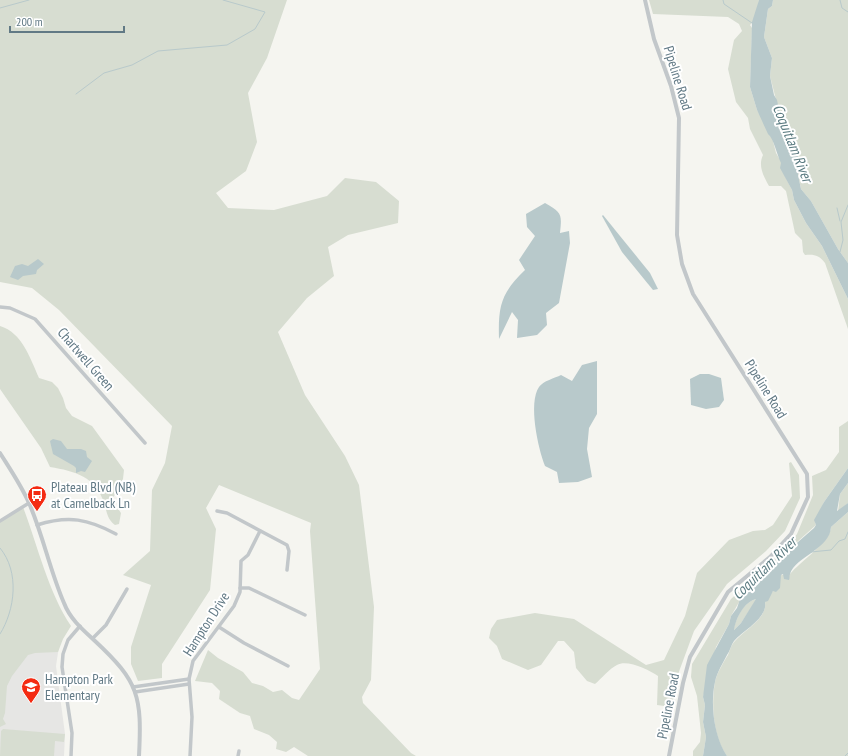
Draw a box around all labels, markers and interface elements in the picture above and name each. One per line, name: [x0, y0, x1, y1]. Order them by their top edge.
scale bar: [10, 8, 124, 34]
text: 200 m: [16, 14, 43, 29]
street label: Pipeline Road: [660, 44, 696, 112]
water label: Coquitlam River: [769, 101, 818, 186]
street label: Chartwell Green: [54, 324, 118, 394]
street label: Pipeline Road: [741, 356, 791, 422]
place label: Plateau Blvd (NB) at Camelback Ln: [51, 478, 136, 512]
bus stop icon: Plateau Blvd (NB) at Camelback Ln: [26, 484, 48, 512]
water label: Coquitlam River: [728, 531, 802, 603]
street label: Hampton Drive: [179, 588, 233, 659]
place label: Hampton Park Elementary: [45, 670, 114, 704]
street label: Pipeline Road: [653, 672, 683, 740]
school or university icon: Hampton Park Elementary: [20, 676, 42, 704]

